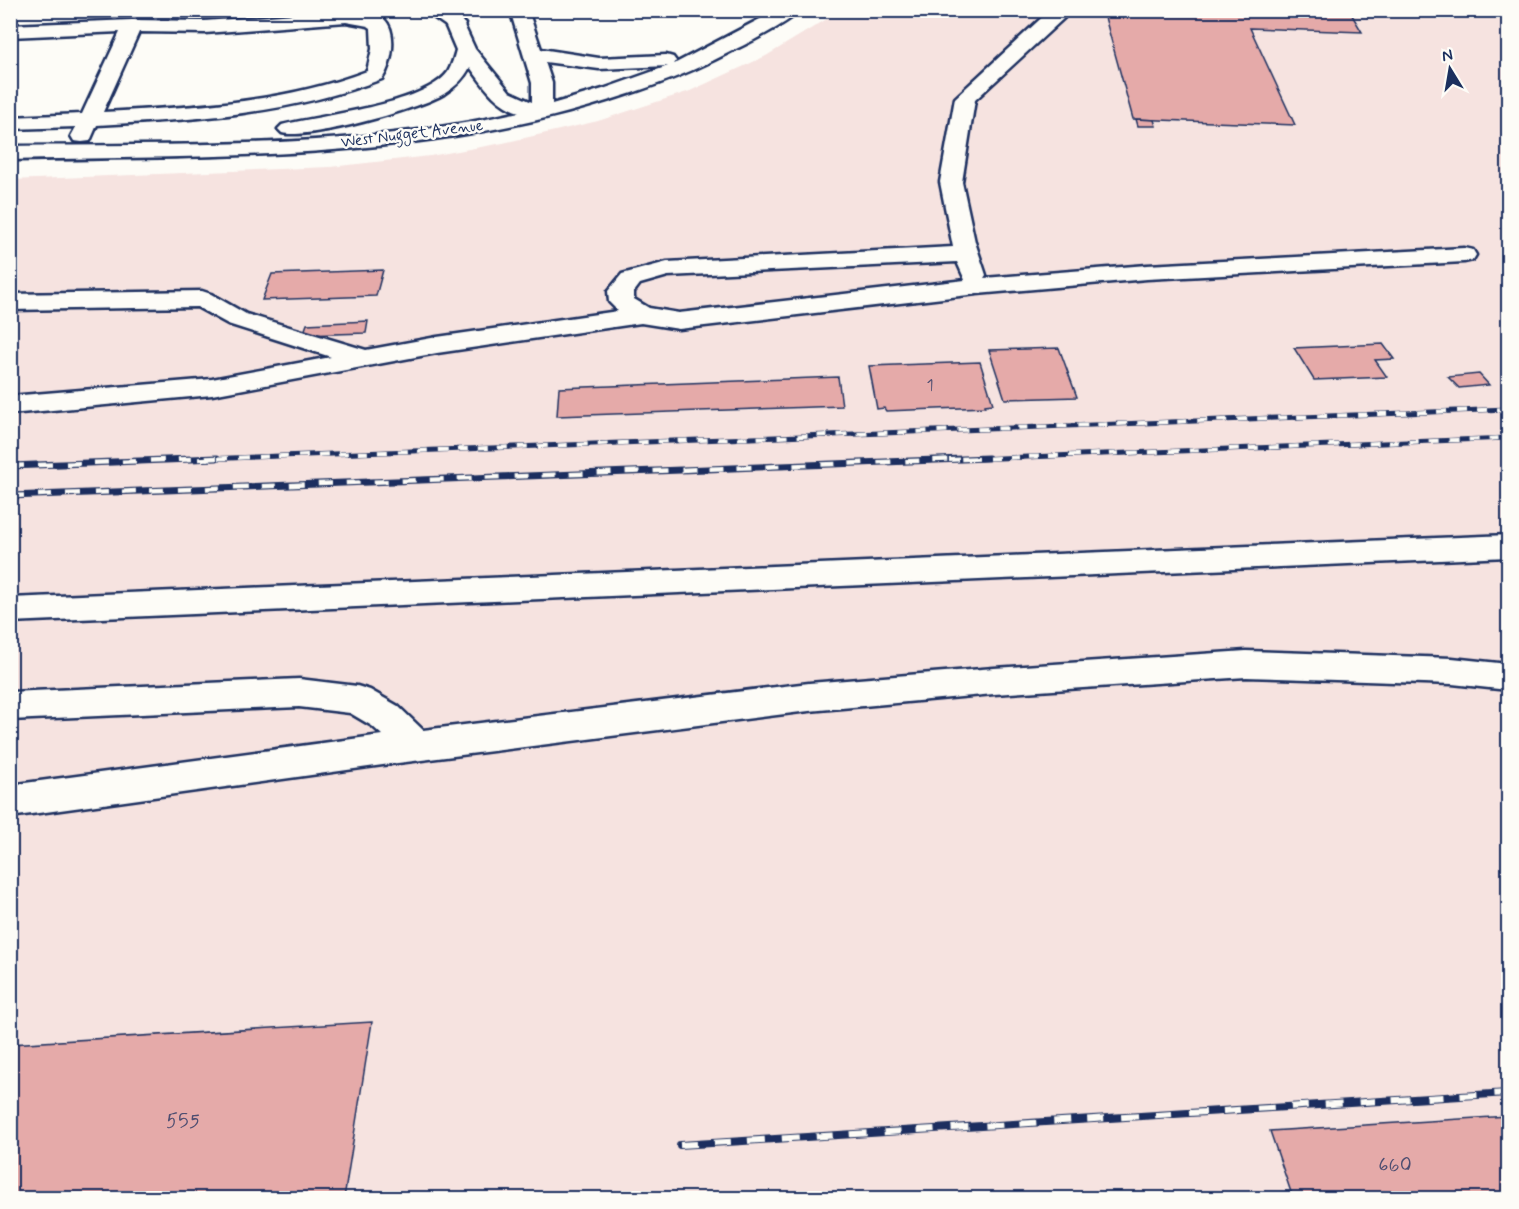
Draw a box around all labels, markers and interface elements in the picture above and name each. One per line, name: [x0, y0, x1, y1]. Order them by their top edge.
north arrow: [1420, 39, 1480, 99]
text: N: [1440, 44, 1455, 67]
street label: West Nugget Avenue: [340, 115, 485, 154]
house number: 1: [926, 375, 934, 396]
house number: 555: [166, 1108, 200, 1135]
house number: 660: [1378, 1152, 1412, 1179]

